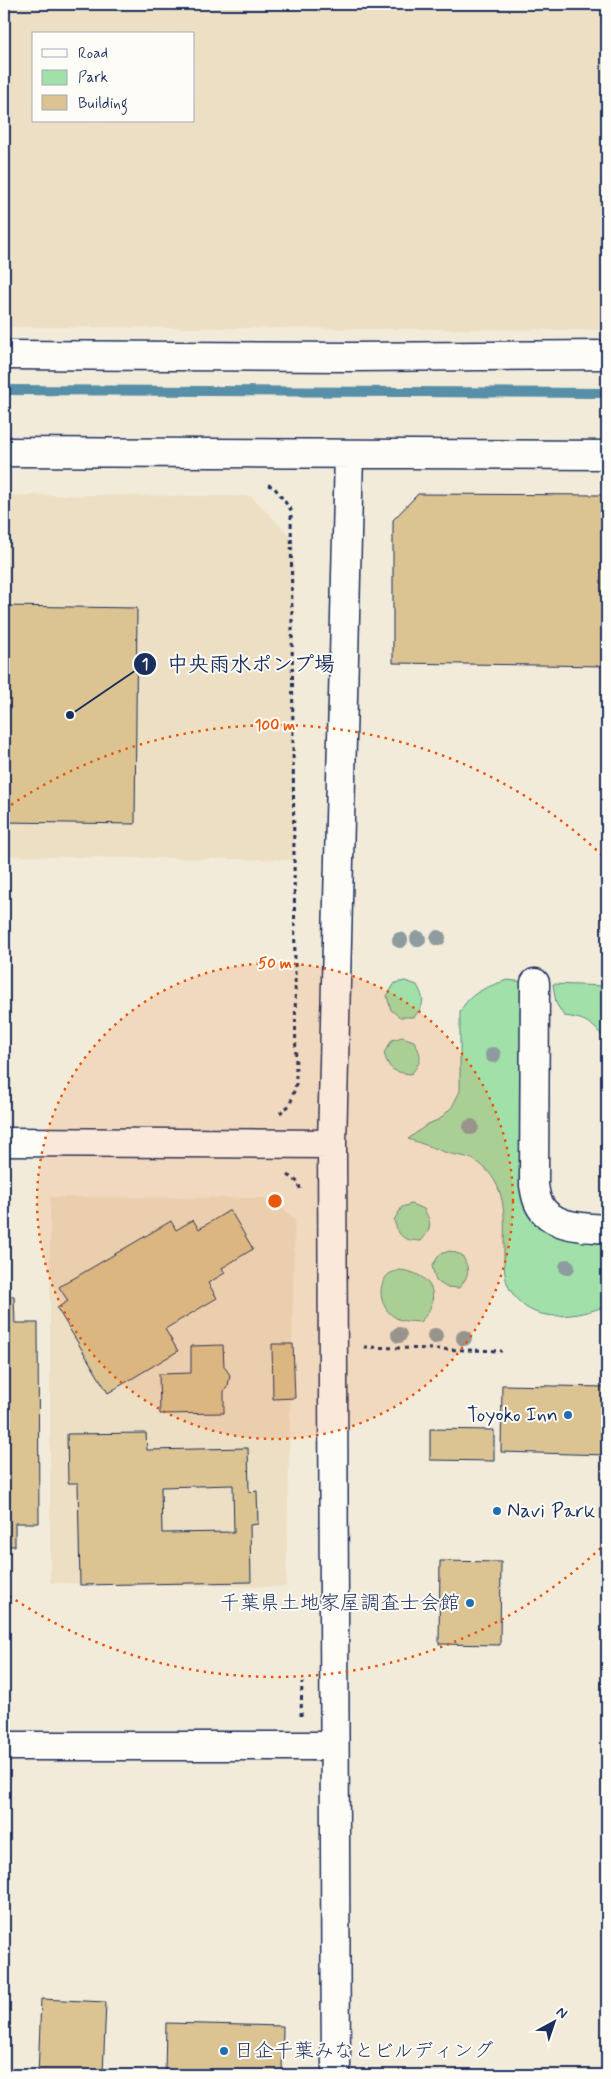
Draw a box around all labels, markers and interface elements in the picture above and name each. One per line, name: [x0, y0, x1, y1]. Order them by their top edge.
legend: [32, 32, 195, 122]
text: Road: [78, 44, 108, 64]
text: Park: [78, 68, 108, 88]
text: Building: [78, 94, 128, 115]
callout: 中央雨水ポンプ場: [132, 646, 345, 682]
text: 中央雨水ポンプ場: [167, 651, 335, 679]
text: 1: [142, 655, 148, 675]
text: 100 m: [255, 716, 295, 736]
text: 50 m: [258, 954, 292, 974]
centre of rings: [266, 1192, 284, 1210]
place label: Toyoko Inn: [467, 1402, 558, 1429]
marker: Toyoko Inn: [562, 1409, 574, 1421]
place label: Navi Park: [507, 1498, 595, 1525]
marker: Navi Park: [491, 1505, 503, 1517]
place label: 千葉県土地家屋調査士会館: [220, 1590, 460, 1617]
marker: 千葉県土地家屋調査士会館: [464, 1597, 476, 1609]
north arrow: [528, 1996, 578, 2046]
text: N: [552, 2003, 571, 2023]
place label: 日企千葉みなとビルディング: [234, 2038, 494, 2065]
marker: 日企千葉みなとビルディング: [218, 2045, 230, 2057]

